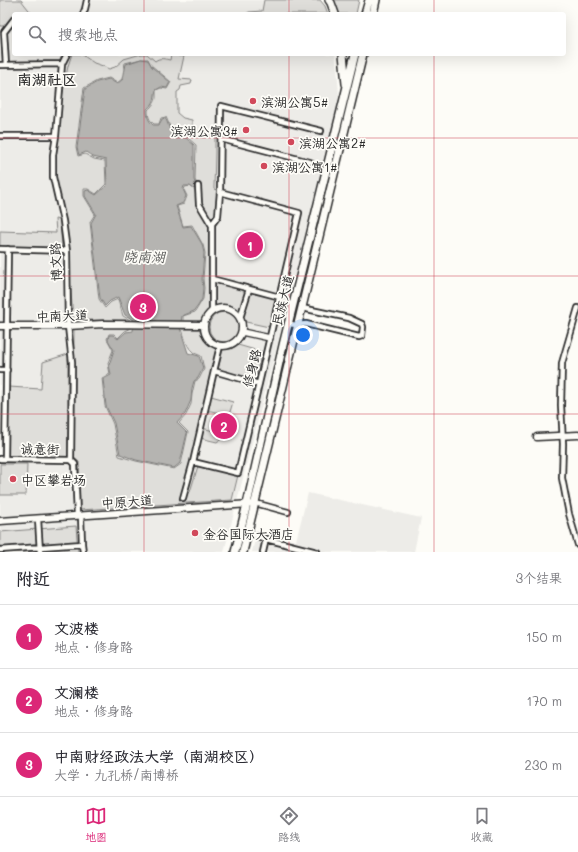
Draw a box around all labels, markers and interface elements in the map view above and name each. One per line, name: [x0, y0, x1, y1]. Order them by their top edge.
search box: [12, 12, 566, 56]
icon: search: [26, 23, 48, 45]
text: 搜索地点: [58, 24, 118, 44]
district label: 南湖社区: [17, 69, 77, 89]
place label: 滨湖公寓5#: [261, 93, 329, 110]
marker: 滨湖公寓5#: [248, 96, 258, 106]
place label: 滨湖公寓3#: [170, 122, 238, 139]
marker: 滨湖公寓3#: [241, 125, 251, 135]
place label: 滨湖公寓2#: [299, 134, 366, 151]
marker: 滨湖公寓2#: [286, 137, 296, 147]
place label: 滨湖公寓1#: [272, 158, 338, 175]
marker: 滨湖公寓1#: [259, 161, 269, 171]
pin: 1: [237, 230, 263, 260]
street label: 博文路: [45, 242, 65, 282]
water label: 晓南湖: [123, 247, 167, 266]
street label: 民族大道: [267, 273, 297, 327]
pin: 3: [130, 292, 156, 322]
street label: 中南大道: [36, 306, 88, 324]
your location: [293, 325, 313, 345]
street label: 修身路: [238, 347, 264, 389]
pin: 2: [211, 411, 237, 441]
street label: 诚意街: [20, 440, 60, 457]
place label: 中区攀岩场: [21, 471, 86, 488]
marker: 中区攀岩场: [8, 474, 18, 484]
street label: 中原大道: [100, 491, 154, 511]
place label: 金谷国际大酒店: [203, 525, 294, 542]
marker: 金谷国际大酒店: [190, 528, 200, 538]
text: 附近: [16, 567, 50, 589]
text: 3个结果: [515, 569, 562, 586]
text: 文波楼: [54, 618, 99, 638]
text: 1: [26, 628, 32, 645]
text: 150 m: [526, 628, 562, 645]
text: 地点 · 修身路: [54, 638, 133, 655]
text: 文澜楼: [54, 682, 99, 702]
text: 2: [25, 692, 33, 709]
text: 170 m: [526, 692, 562, 709]
text: 地点 · 修身路: [54, 702, 133, 719]
text: 中南财经政法大学（南湖校区）: [54, 746, 264, 766]
text: 3: [25, 756, 33, 773]
text: 230 m: [525, 756, 562, 773]
text: 大学 · 九孔桥/南博桥: [54, 766, 179, 783]
tab: 地图: [85, 805, 107, 844]
tab: 路线: [278, 805, 300, 844]
tab: 收藏: [471, 805, 493, 844]

